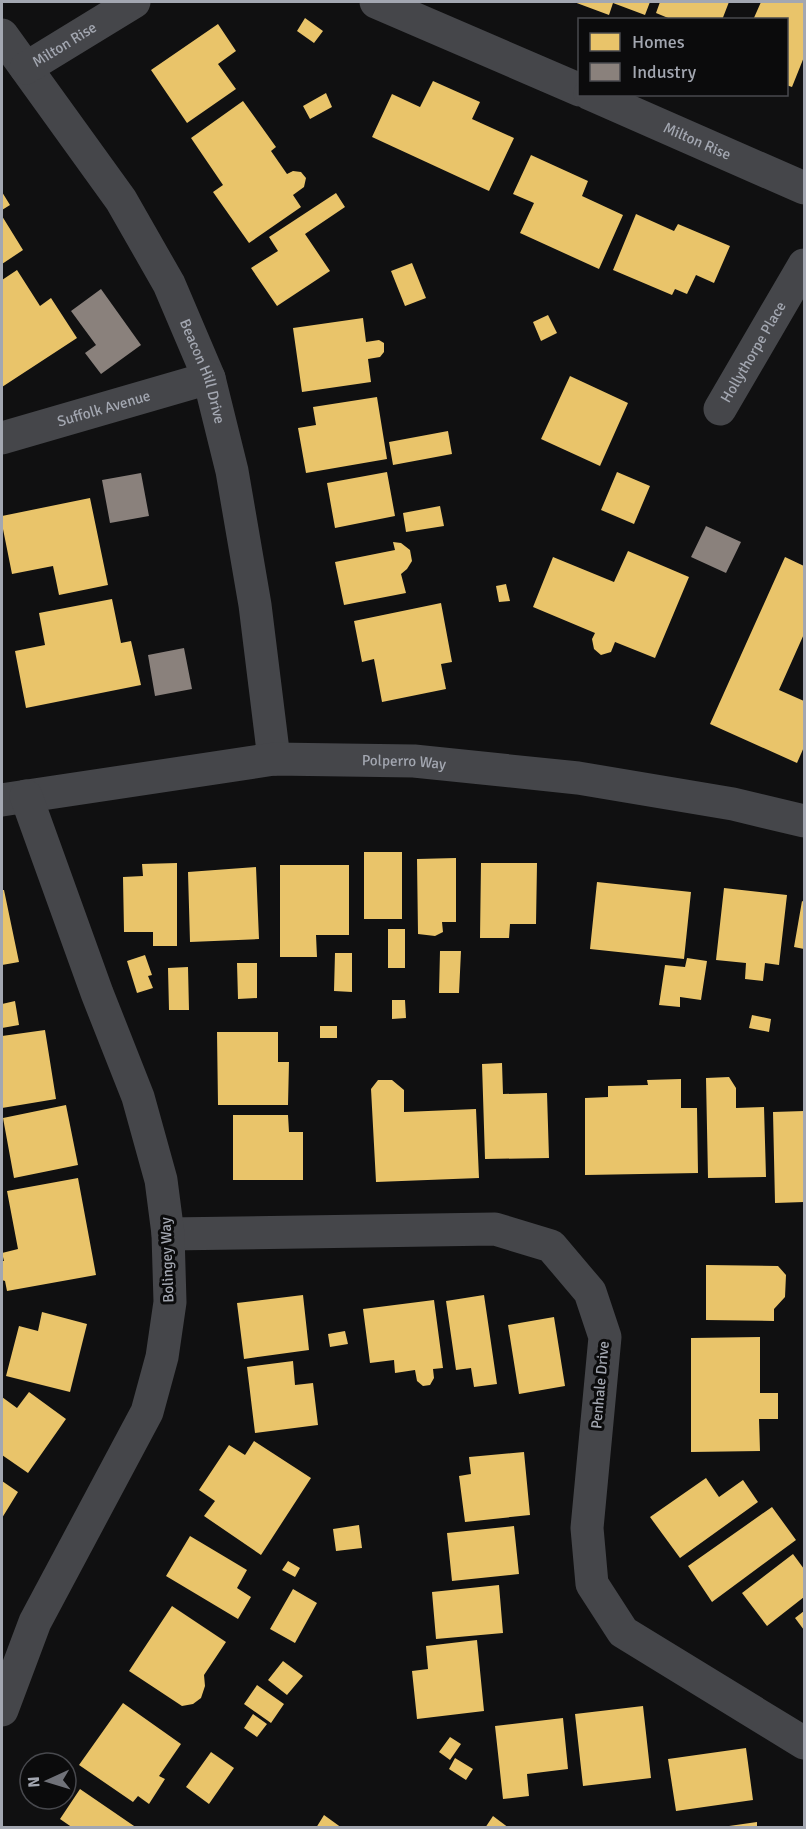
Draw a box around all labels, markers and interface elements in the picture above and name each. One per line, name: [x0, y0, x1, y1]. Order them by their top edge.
street label: Milton Rise: [29, 18, 100, 71]
legend: [578, 18, 788, 96]
text: Homes: [632, 31, 685, 53]
text: Industry: [632, 61, 697, 83]
street label: Milton Rise: [661, 118, 734, 164]
street label: Hollythorpe Place: [717, 298, 790, 406]
street label: Beacon Hill Drive: [176, 316, 229, 426]
street label: Suffolk Avenue: [55, 386, 152, 431]
street label: Polperro Way: [362, 751, 447, 773]
street label: Bolingey Way: [157, 1217, 177, 1303]
street label: Penhale Drive: [587, 1340, 613, 1430]
north arrow: [18, 1751, 78, 1811]
text: N: [24, 1776, 44, 1788]

